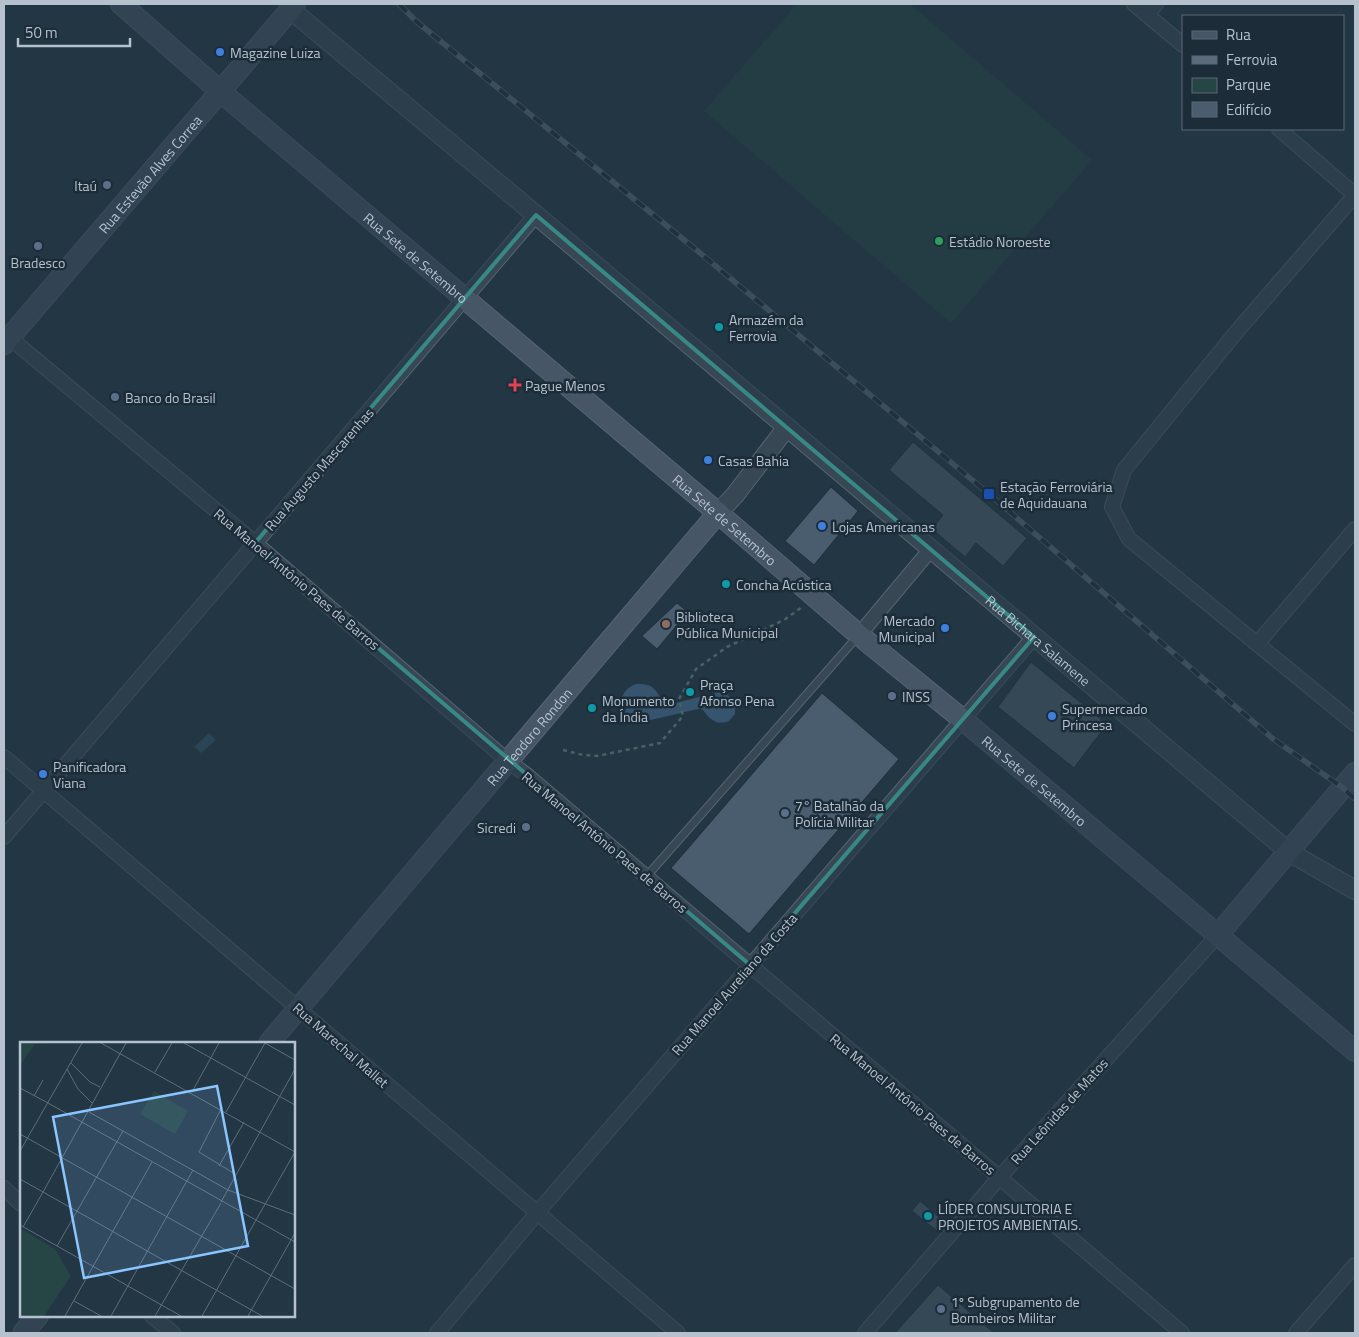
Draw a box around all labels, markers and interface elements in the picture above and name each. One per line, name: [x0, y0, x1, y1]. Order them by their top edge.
scale bar: [18, 15, 130, 47]
legend: [1182, 15, 1344, 130]
text: 50 m: [25, 21, 58, 44]
text: Rua: [1226, 23, 1251, 46]
place label: Magazine Luiza: [230, 42, 321, 63]
marker: Magazine Luiza: [214, 46, 226, 58]
text: Ferrovia: [1226, 48, 1278, 71]
text: Parque: [1226, 73, 1271, 96]
text: Edifício: [1226, 98, 1271, 121]
street label: Rua Estevão Alves Correa: [93, 110, 206, 238]
place label: Itaú: [74, 175, 97, 196]
marker: Itaú: [101, 179, 113, 191]
street label: Rua Sete de Setembro: [359, 207, 473, 308]
place label: Estádio Noroeste: [949, 231, 1051, 252]
marker: Estádio Noroeste: [933, 235, 945, 247]
marker: Bradesco: [32, 240, 44, 252]
place label: Bradesco: [11, 252, 65, 273]
place label: Armazém da Ferrovia: [729, 309, 804, 346]
marker: Armazém da Ferrovia: [713, 321, 725, 333]
place label: Pague Menos: [525, 375, 605, 396]
marker: Pague Menos: [509, 379, 521, 391]
place label: Banco do Brasil: [125, 387, 216, 408]
marker: Banco do Brasil: [109, 391, 121, 403]
street label: Rua Augusto Mascarenhas: [260, 403, 378, 535]
place label: Casas Bahia: [718, 450, 789, 471]
marker: Casas Bahia: [702, 454, 714, 466]
street label: Rua Sete de Setembro: [668, 469, 782, 570]
place label: Estação Ferroviária de Aquidauana: [1000, 476, 1113, 513]
marker: Estação Ferroviária de Aquidauana: [982, 487, 996, 501]
street label: Rua Manoel Antônio Paes de Barros: [209, 503, 385, 655]
place label: Lojas Americanas: [832, 516, 935, 537]
marker: Lojas Americanas: [816, 520, 828, 532]
place label: Concha Acústica: [736, 574, 832, 595]
marker: Concha Acústica: [720, 578, 732, 590]
street label: Rua Bichara Salamene: [981, 590, 1096, 691]
place label: Biblioteca Pública Municipal: [676, 606, 778, 643]
place label: Mercado Municipal: [878, 610, 935, 647]
marker: Biblioteca Pública Municipal: [660, 618, 672, 630]
marker: Mercado Municipal: [939, 622, 951, 634]
place label: Praça Afonso Pena: [700, 674, 775, 711]
street label: Rua Teodoro Rondon: [481, 683, 576, 790]
marker: Praça Afonso Pena: [684, 686, 696, 698]
place label: INSS: [902, 686, 930, 707]
place label: Monumento da Índia: [602, 690, 675, 727]
marker: INSS: [886, 690, 898, 702]
place label: Supermercado Princesa: [1062, 698, 1148, 735]
marker: Monumento da Índia: [586, 702, 598, 714]
marker: Supermercado Princesa: [1046, 710, 1058, 722]
street label: Rua Sete de Setembro: [978, 730, 1092, 831]
place label: Panificadora Viana: [53, 756, 126, 793]
street label: Rua Manoel Antônio Paes de Barros: [517, 766, 693, 918]
marker: Panificadora Viana: [37, 768, 49, 780]
place label: 7° Batalhão da Polícia Militar: [795, 795, 884, 832]
marker: 7° Batalhão da Polícia Militar: [779, 807, 791, 819]
place label: Sicredi: [477, 817, 516, 838]
marker: Sicredi: [520, 821, 532, 833]
street label: Rua Manoel Aureliano da Costa: [666, 908, 802, 1060]
street label: Rua Marechal Mallet: [289, 997, 394, 1093]
street label: Rua Manoel Antônio Paes de Barros: [825, 1028, 1001, 1180]
inset map: [20, 1042, 295, 1317]
street label: Rua Leônidas de Matos: [1005, 1053, 1113, 1169]
place label: LÍDER CONSULTORIA E PROJETOS AMBIENTAIS.: [938, 1198, 1081, 1235]
marker: LÍDER CONSULTORIA E PROJETOS AMBIENTAIS.: [922, 1210, 934, 1222]
place label: 1º Subgrupamento de Bombeiros Militar: [951, 1291, 1080, 1328]
marker: 1º Subgrupamento de Bombeiros Militar: [935, 1303, 947, 1315]

